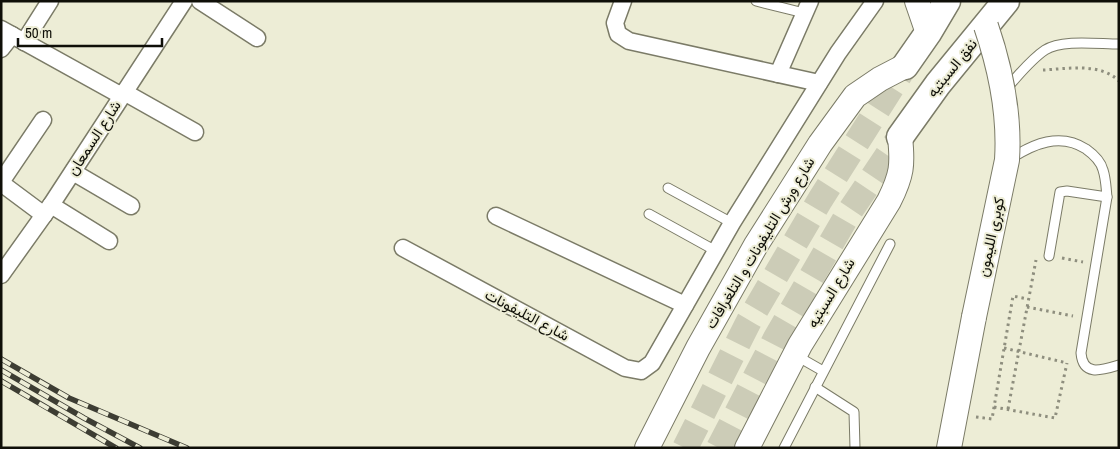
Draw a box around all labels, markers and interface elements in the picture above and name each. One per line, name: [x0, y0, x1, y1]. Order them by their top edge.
scale bar: [18, 15, 161, 47]
text: 50 m: [25, 22, 52, 43]
street label: نفق السبتيه: [922, 34, 982, 101]
street label: شارع السمعان: [62, 96, 127, 180]
street label: شارع ورش التليفونات و التلغرافات: [700, 153, 820, 333]
street label: كوبرى الليمون: [972, 195, 1009, 279]
street label: شارع السبتيه: [802, 254, 861, 332]
street label: شارع التليفونات: [481, 284, 573, 347]

